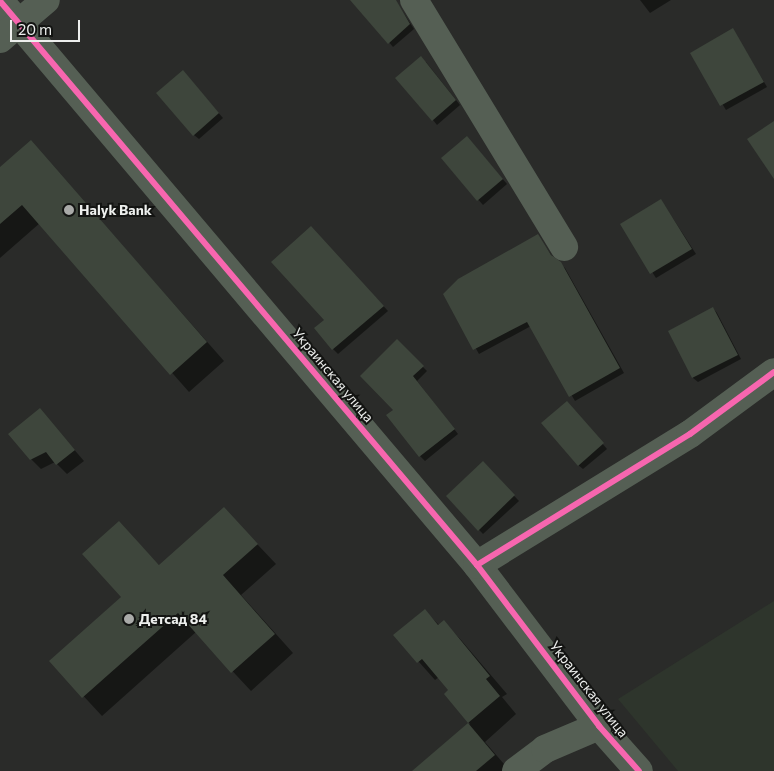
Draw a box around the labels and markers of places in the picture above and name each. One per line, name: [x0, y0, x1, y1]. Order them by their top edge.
place label: Halyk Bank: [79, 202, 152, 218]
marker: Halyk Bank: [63, 204, 75, 216]
place label: Детсад 84: [139, 611, 207, 627]
marker: Детсад 84: [123, 613, 135, 625]

